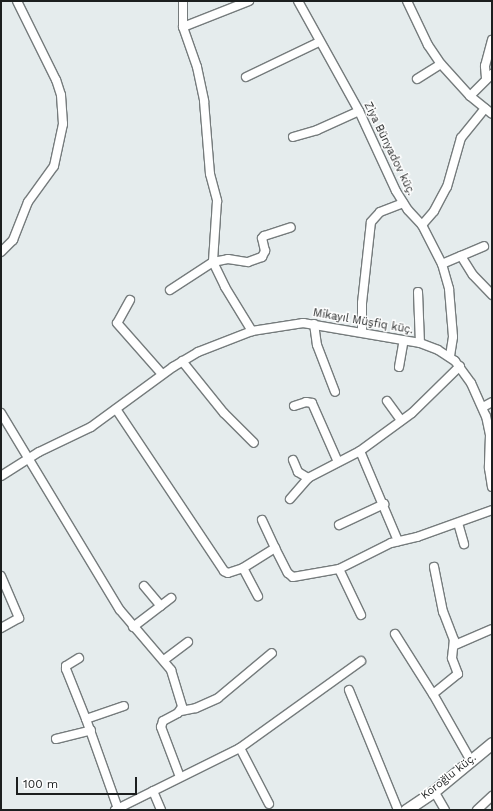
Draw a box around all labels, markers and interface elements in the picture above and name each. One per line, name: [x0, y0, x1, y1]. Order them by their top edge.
street label: Ziya Bünyadov küç.: [361, 100, 417, 198]
street label: Mikayıl Müşfiq küç.: [312, 307, 414, 337]
street label: Koroğlu küç.: [419, 751, 479, 803]
scale bar: [18, 769, 139, 795]
text: 100 m: [23, 777, 58, 791]

